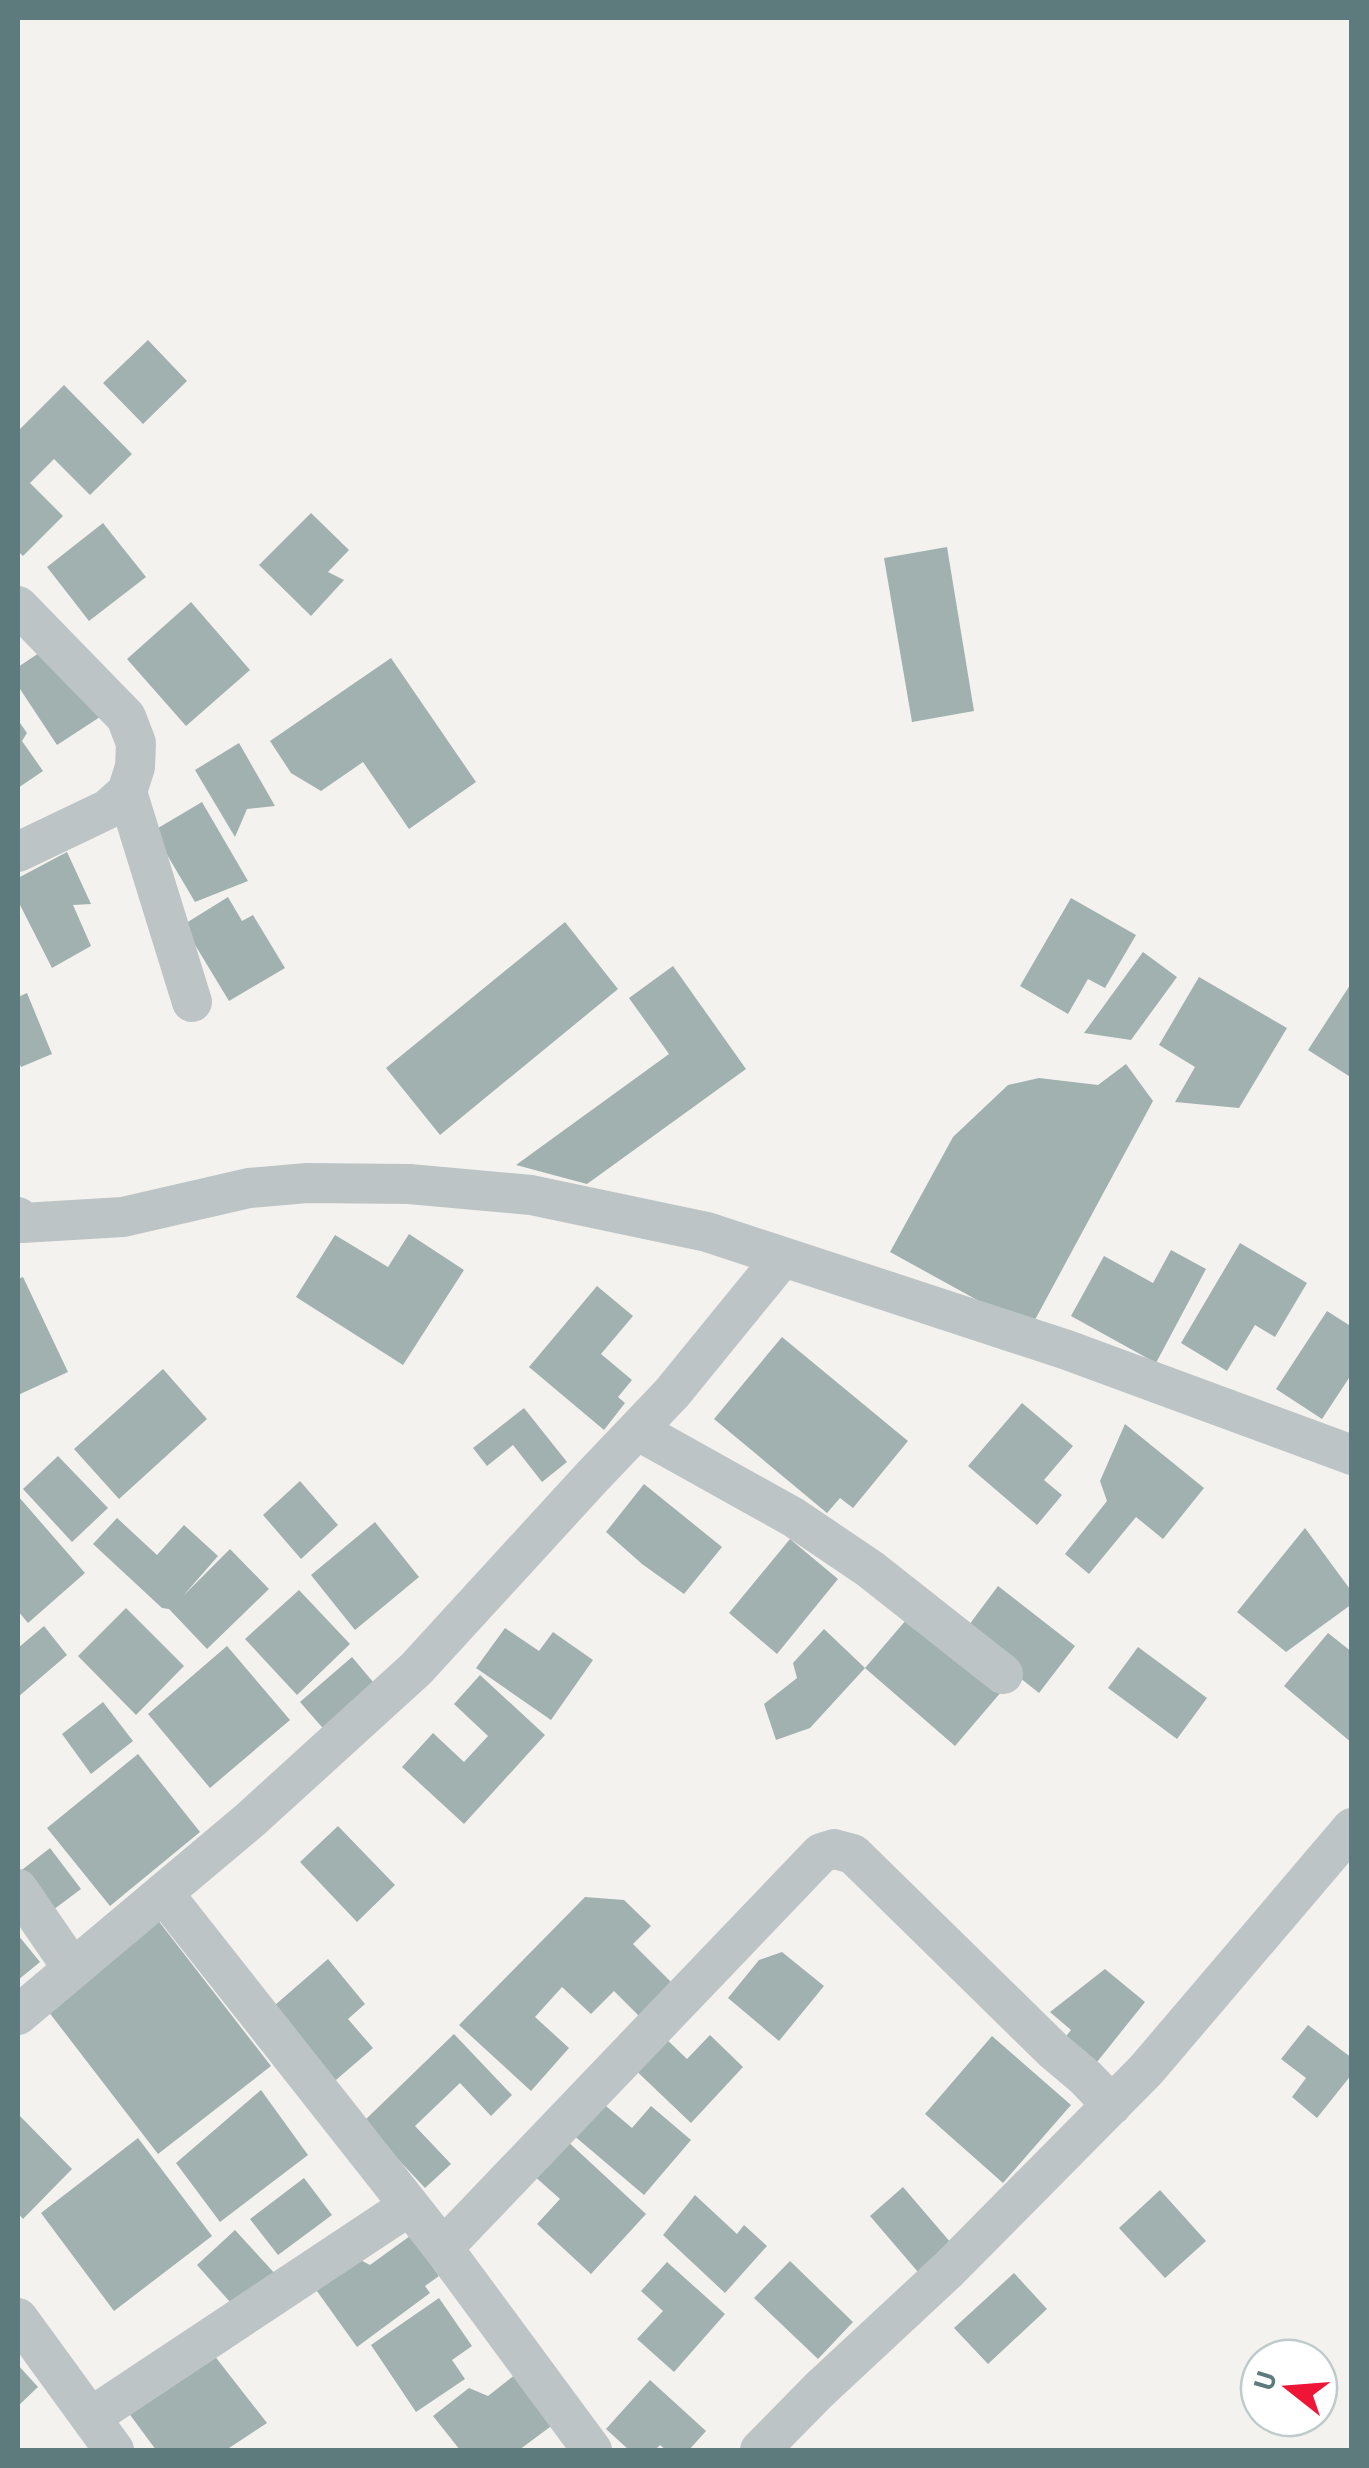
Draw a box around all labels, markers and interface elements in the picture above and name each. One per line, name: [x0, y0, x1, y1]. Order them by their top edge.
north arrow: [1239, 2338, 1339, 2438]
text: U: [1245, 2367, 1283, 2394]

